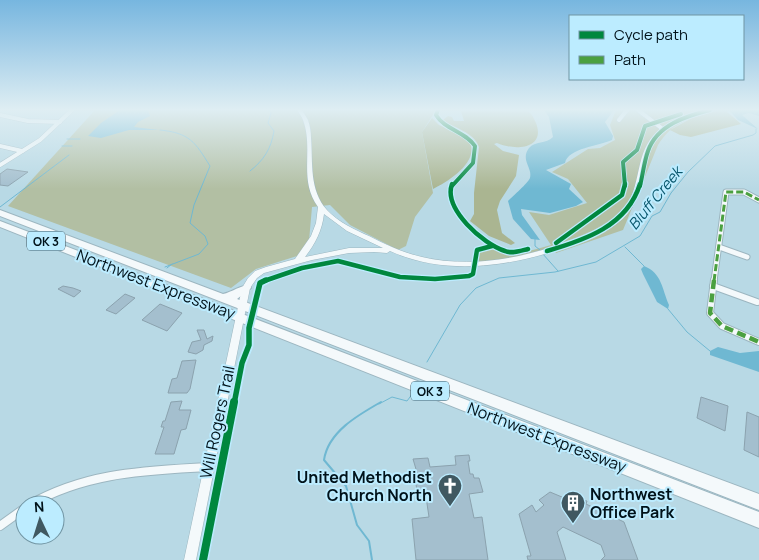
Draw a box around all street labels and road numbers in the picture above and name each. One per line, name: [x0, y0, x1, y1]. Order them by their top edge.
road number: OK 3: [27, 232, 65, 250]
street label: Northwest Expressway: [73, 244, 239, 325]
street label: Will Rogers Trail: [194, 363, 240, 481]
road number: OK 3: [411, 382, 449, 401]
street label: Northwest Expressway: [464, 397, 630, 478]

